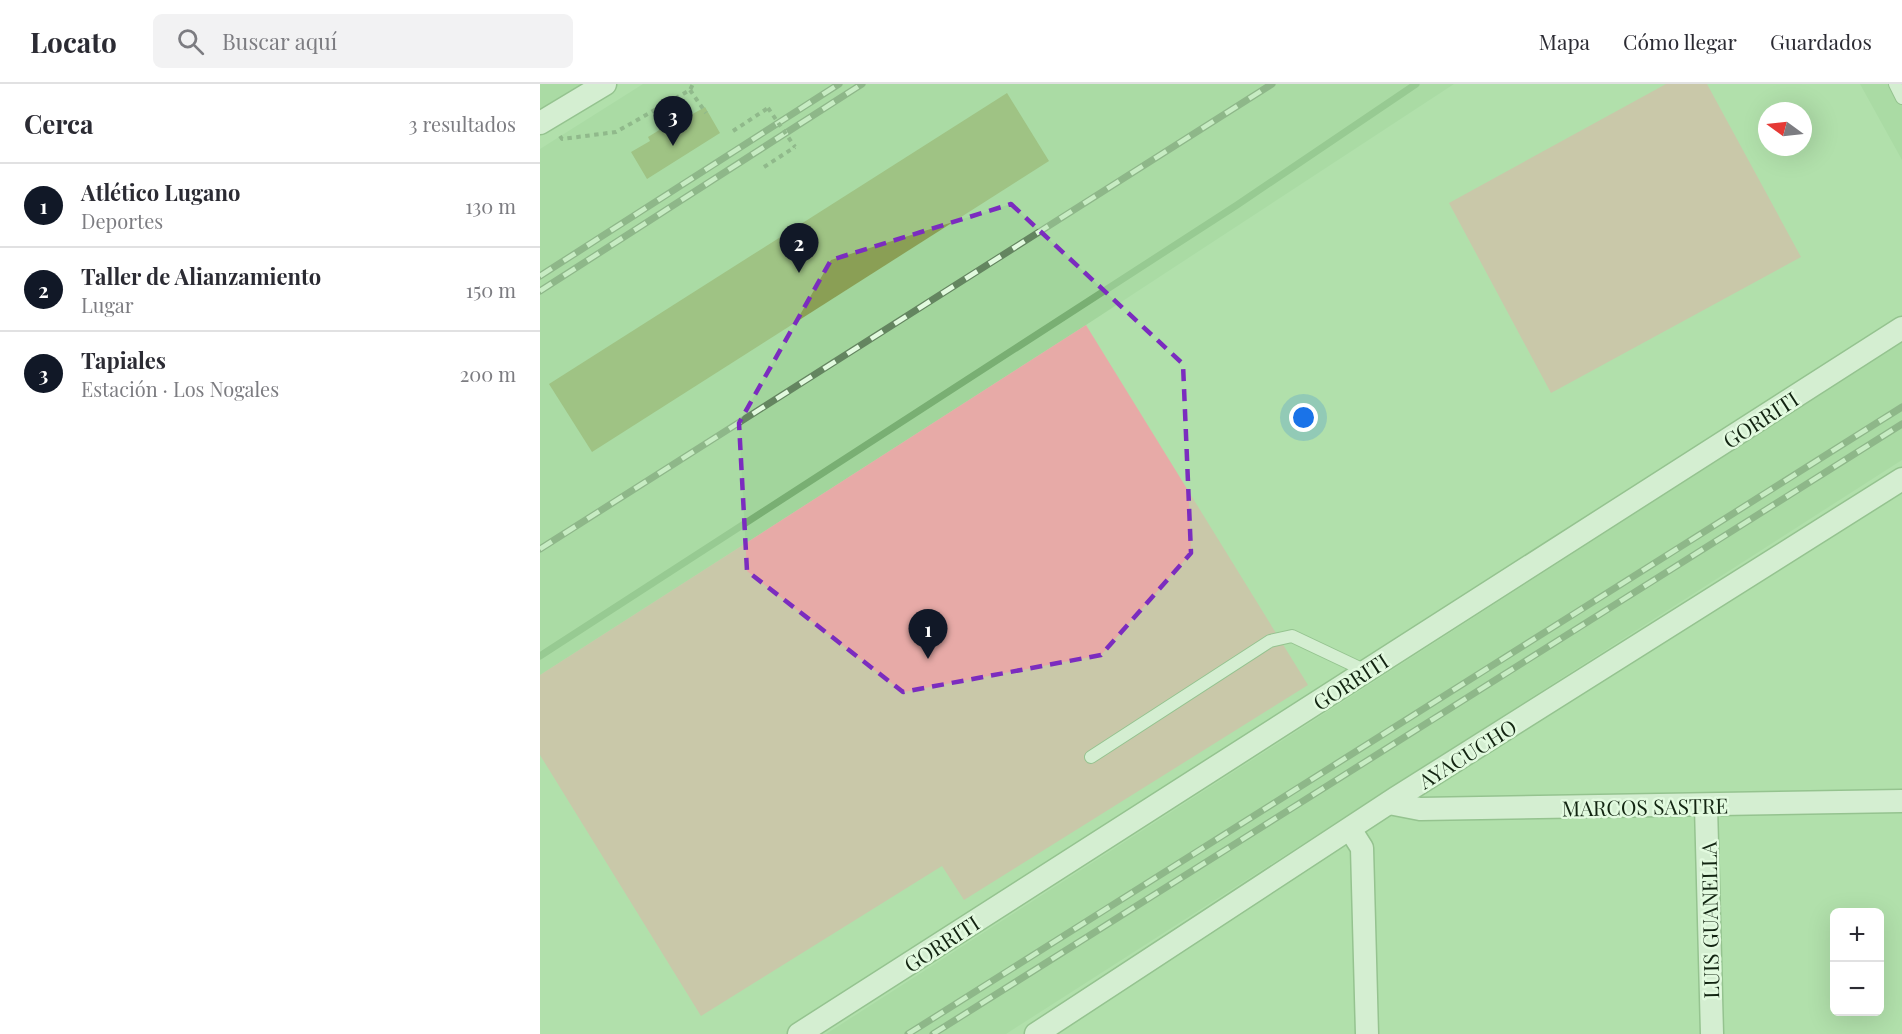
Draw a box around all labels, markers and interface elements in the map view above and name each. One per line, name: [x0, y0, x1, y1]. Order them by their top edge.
search box: [153, 14, 573, 68]
text: Locato: [30, 23, 117, 60]
icon: search: [174, 25, 207, 58]
text: Buscar aquí: [222, 26, 337, 56]
text: Mapa: [1539, 27, 1590, 55]
text: Cómo llegar: [1623, 27, 1737, 55]
text: Guardados: [1770, 27, 1872, 55]
pin: 3: [654, 97, 692, 146]
north arrow: [1758, 102, 1812, 156]
text: Cerca: [24, 106, 93, 141]
text: 3 resultados: [409, 110, 516, 137]
text: Atlético Lugano: [81, 177, 240, 207]
text: 1: [40, 192, 47, 219]
text: 130 m: [465, 192, 516, 219]
text: Deportes: [81, 207, 163, 234]
pin: 2: [780, 224, 818, 273]
text: Taller de Alianzamiento: [81, 261, 321, 291]
text: 2: [38, 276, 49, 303]
text: 150 m: [466, 276, 516, 303]
text: Lugar: [81, 291, 134, 318]
text: Tapiales: [81, 345, 166, 375]
text: 3: [39, 360, 48, 387]
text: 200 m: [460, 360, 516, 387]
text: Estación · Los Nogales: [81, 375, 279, 402]
street label: GORRITI: [1717, 384, 1803, 454]
your location: [1289, 403, 1318, 432]
pin: 1: [908, 610, 948, 659]
street label: GORRITI: [1307, 646, 1393, 716]
street label: AYACUCHO: [1412, 712, 1521, 795]
street label: MARCOS SASTRE: [1562, 791, 1728, 821]
street label: LUIS GUANELLA: [1694, 840, 1724, 999]
street label: GORRITI: [898, 908, 984, 978]
map controls: [1830, 908, 1884, 1016]
button: +: [1830, 908, 1884, 962]
button: −: [1830, 962, 1884, 1016]

